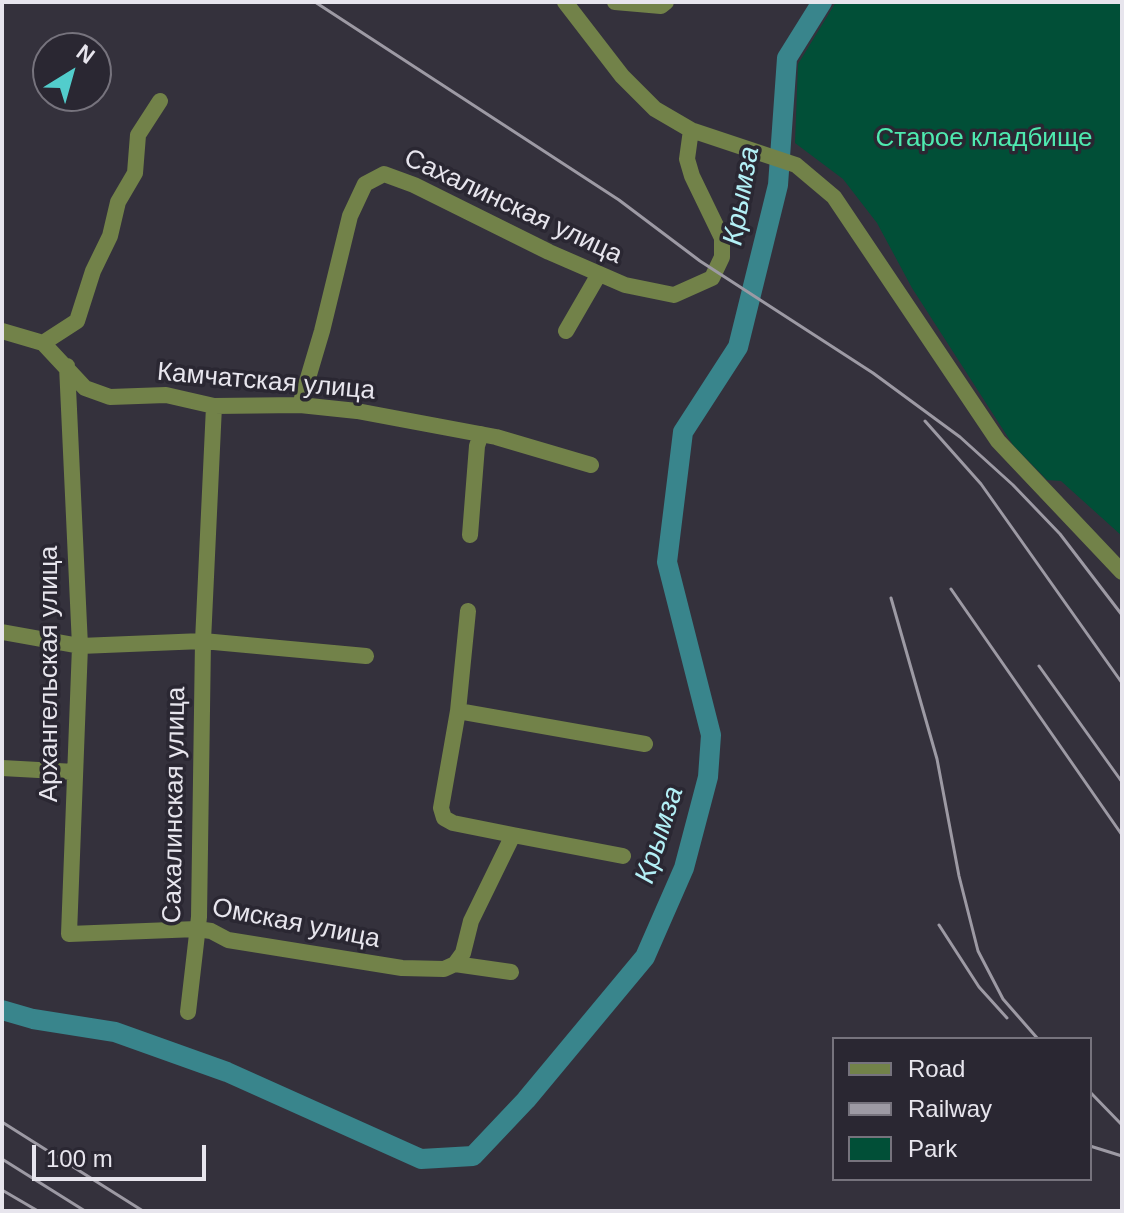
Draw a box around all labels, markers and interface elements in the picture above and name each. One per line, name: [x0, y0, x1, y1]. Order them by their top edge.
north arrow: [32, 32, 112, 112]
text: N: [72, 39, 99, 69]
park label: Старое кладбище: [876, 123, 1092, 155]
street label: Сахалинская улица: [399, 143, 627, 271]
water label: Крымза: [717, 144, 767, 248]
street label: Камчатская улица: [156, 357, 376, 407]
street label: Архангельская улица: [34, 546, 66, 802]
street label: Сахалинская улица: [157, 686, 193, 924]
water label: Крымза: [629, 782, 691, 888]
street label: Омская улица: [209, 892, 383, 956]
legend: [832, 1037, 1092, 1181]
text: Road: [908, 1055, 965, 1082]
text: Railway: [908, 1095, 992, 1122]
scale bar: [36, 1129, 210, 1179]
text: Park: [908, 1135, 957, 1162]
text: 100 m: [46, 1145, 113, 1172]

